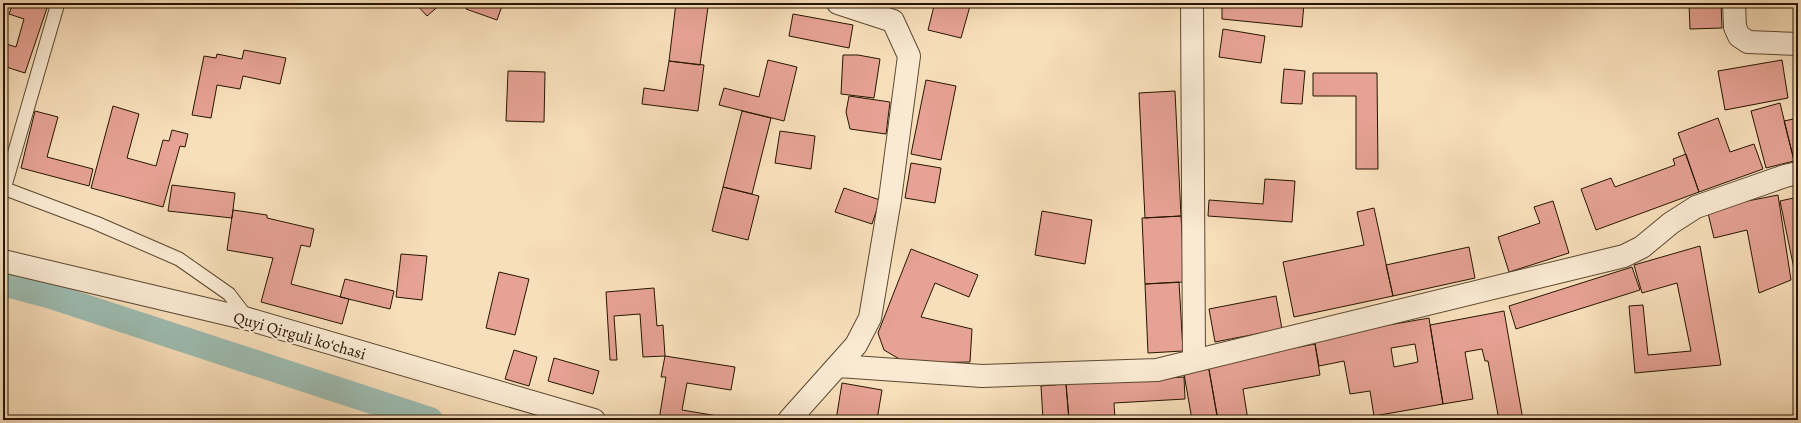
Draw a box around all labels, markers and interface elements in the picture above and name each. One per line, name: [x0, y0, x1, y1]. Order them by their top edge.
street label: Quyi Qirguli koʻchasi: [231, 307, 369, 365]

